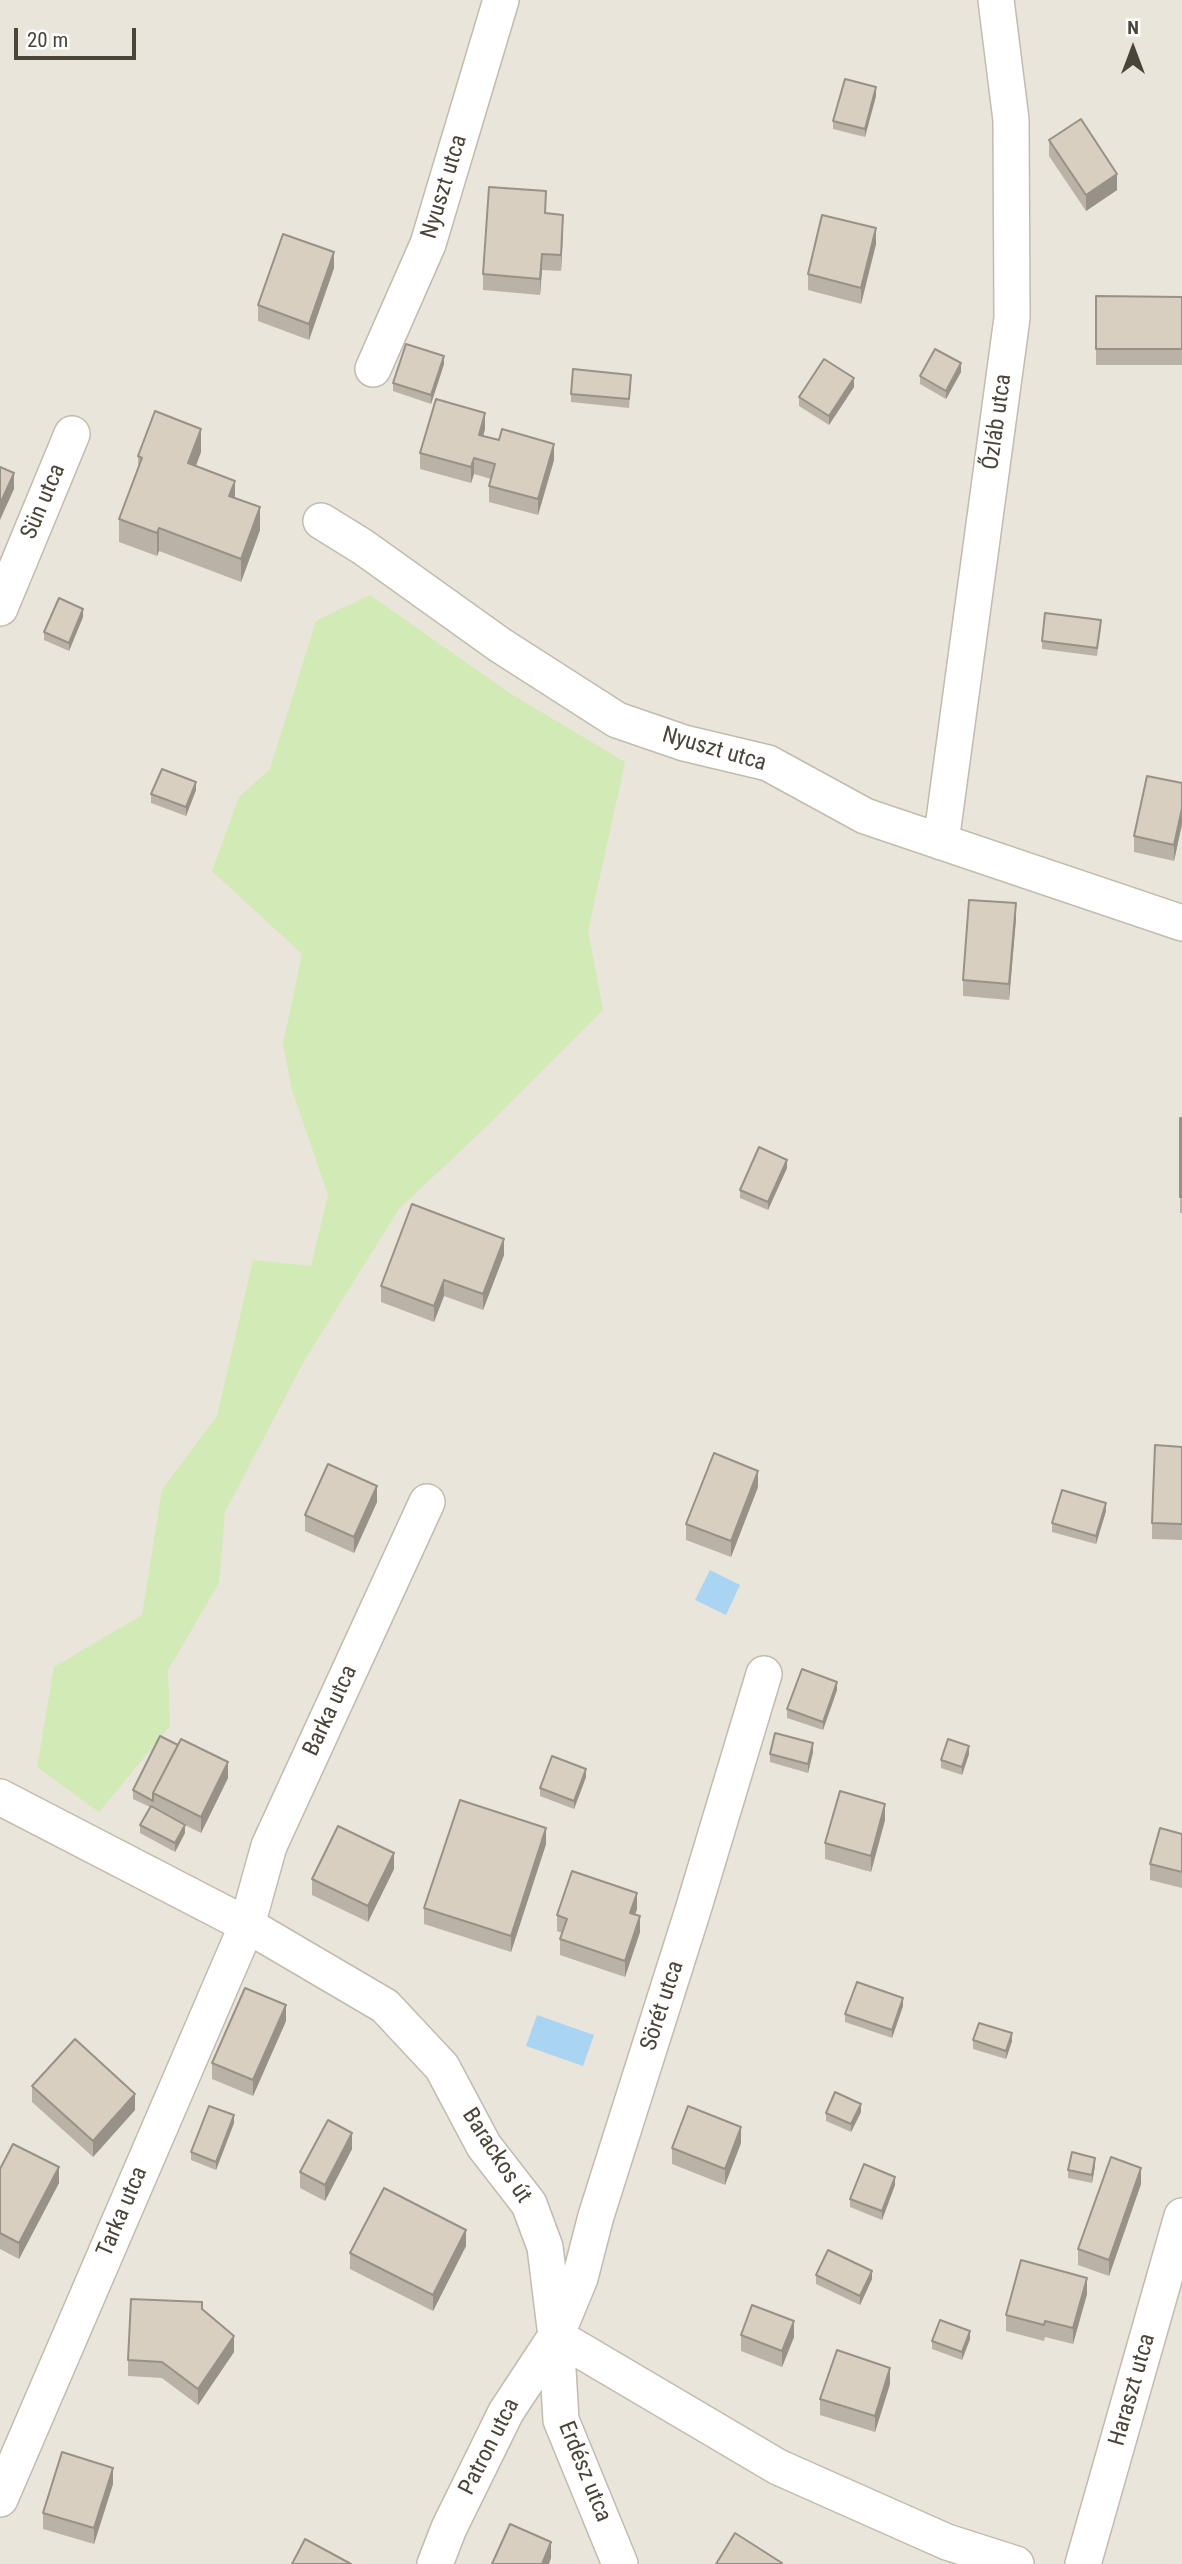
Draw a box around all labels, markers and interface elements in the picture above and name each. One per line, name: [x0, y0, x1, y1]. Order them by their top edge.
scale bar: [18, 14, 140, 58]
north arrow: [1098, 14, 1168, 84]
text: N: [1127, 16, 1139, 39]
text: 20 m: [27, 28, 68, 52]
street label: Nyuszt utca: [416, 132, 474, 242]
street label: Őzláb utca: [978, 372, 1018, 472]
street label: Sün utca: [16, 460, 72, 544]
street label: Nyuszt utca: [659, 722, 769, 778]
street label: Barka utca: [298, 1661, 364, 1761]
street label: Sörét utca: [636, 1958, 690, 2054]
street label: Barackos út: [455, 2103, 537, 2209]
street label: Tarka utca: [92, 2163, 154, 2261]
street label: Haraszt utca: [1104, 2331, 1162, 2449]
street label: Patron utca: [454, 2394, 526, 2500]
street label: Erdész utca: [551, 2418, 617, 2526]

